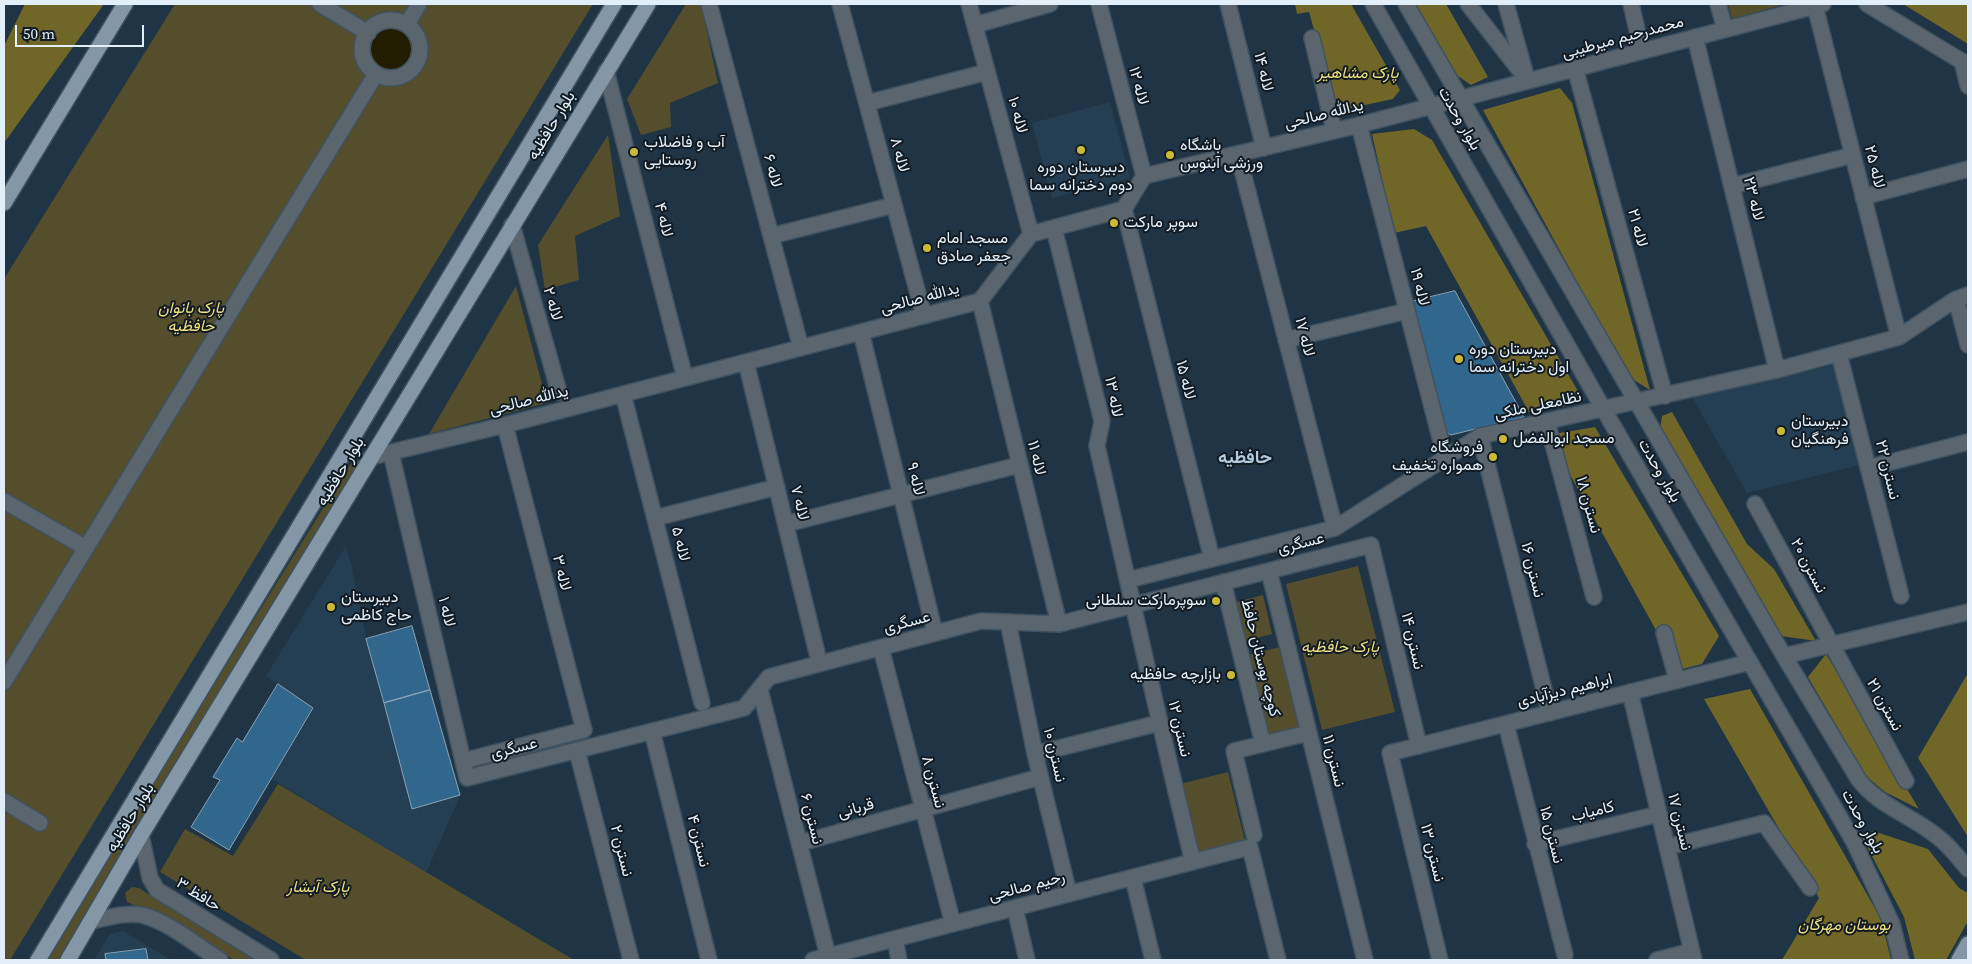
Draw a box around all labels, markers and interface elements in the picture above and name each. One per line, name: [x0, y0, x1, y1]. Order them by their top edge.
street label: محمدرحیم میرطیبی: [1560, 13, 1686, 63]
scale bar: [18, 15, 146, 47]
text: 50 m: [23, 23, 55, 44]
street label: لاله ۱۴: [1249, 51, 1277, 93]
park label: پارک مشاهیر: [1318, 64, 1398, 84]
street label: لاله ۱۲: [1124, 65, 1152, 107]
street label: بلوار وحدت: [1433, 84, 1485, 154]
street label: بلوار حافظیه: [524, 88, 580, 164]
street label: لاله ۱۰: [1003, 95, 1031, 135]
street label: یدالله صالحی: [1282, 96, 1366, 134]
place label: آب و فاضلاب روستایی: [644, 133, 725, 171]
street label: لاله ۸: [885, 136, 913, 174]
place label: باشگاه ورزشی آبنوس: [1180, 136, 1263, 174]
marker: دبیرستان دوره دوم دخترانه سما: [1075, 144, 1087, 156]
street label: لاله ۲۵: [1859, 144, 1889, 190]
marker: آب و فاضلاب روستایی: [628, 146, 640, 158]
marker: باشگاه ورزشی آبنوس: [1164, 149, 1176, 161]
street label: لاله ۶: [758, 152, 786, 190]
place label: دبیرستان دوره دوم دخترانه سما: [1029, 158, 1133, 196]
street label: لاله ۲۳: [1738, 175, 1768, 223]
street label: لاله ۴: [649, 201, 677, 239]
street label: لاله ۲۱: [1623, 207, 1651, 249]
place label: سوپر مارکت: [1124, 213, 1198, 233]
marker: سوپر مارکت: [1108, 217, 1120, 229]
place label: مسجد امام جعفر صادق: [937, 229, 1011, 267]
marker: مسجد امام جعفر صادق: [921, 242, 933, 254]
street label: لاله ۱۹: [1405, 266, 1433, 308]
street label: یدالله صالحی: [878, 279, 962, 319]
street label: لاله ۲: [538, 285, 566, 323]
park label: پارک بانوان حافظیه: [158, 299, 224, 337]
street label: لاله ۱۷: [1290, 315, 1318, 359]
place label: دبیرستان دوره اول دخترانه سما: [1469, 340, 1569, 378]
marker: دبیرستان دوره اول دخترانه سما: [1453, 353, 1465, 365]
street label: لاله ۱۵: [1171, 358, 1199, 402]
street label: لاله ۱۳: [1100, 375, 1126, 419]
street label: یدالله صالحی: [487, 382, 571, 420]
street label: نظامعلی ملکی: [1493, 387, 1583, 425]
place label: دبیرستان فرهنگیان: [1791, 412, 1849, 450]
marker: دبیرستان فرهنگیان: [1775, 425, 1787, 437]
place label: مسجد ابوالفضل: [1513, 429, 1614, 449]
marker: مسجد ابوالفضل: [1497, 433, 1509, 445]
street label: بلوار حافظیه: [313, 434, 369, 510]
street label: بلوار وحدت: [1633, 436, 1685, 506]
place label: فروشگاه همواره تخفیف: [1392, 438, 1483, 476]
street label: نسترن ۲۲: [1870, 438, 1904, 502]
street label: لاله ۱۱: [1022, 439, 1050, 477]
district label: حافظیه: [1218, 447, 1272, 469]
marker: فروشگاه همواره تخفیف: [1487, 451, 1499, 463]
street label: لاله ۹: [902, 460, 928, 498]
street label: نسترن ۱۸: [1571, 474, 1605, 536]
street label: لاله ۷: [785, 484, 813, 522]
street label: لاله ۵: [666, 525, 694, 563]
street label: عسگری: [1276, 529, 1326, 559]
street label: نسترن ۲۰: [1786, 535, 1830, 597]
street label: نسترن ۱۶: [1516, 540, 1548, 600]
street label: لاله ۳: [547, 553, 575, 593]
place label: دبیرستان حاج کاظمی: [341, 588, 412, 626]
place label: سوپرمارکت سلطانی: [1086, 591, 1206, 611]
street label: لاله ۱: [433, 595, 459, 629]
marker: سوپرمارکت سلطانی: [1210, 595, 1222, 607]
street label: کوچه بوستان حافظ: [1236, 597, 1284, 719]
marker: دبیرستان حاج کاظمی: [325, 601, 337, 613]
street label: عسگری: [882, 608, 932, 638]
street label: نسترن ۱۴: [1396, 611, 1428, 671]
park label: پارک حافظیه: [1301, 638, 1379, 658]
place label: بازارچه حافظیه: [1130, 665, 1221, 685]
marker: بازارچه حافظیه: [1225, 669, 1237, 681]
street label: ابراهیم دیزآبادی: [1515, 670, 1615, 712]
street label: نسترن ۲۱: [1862, 675, 1906, 735]
street label: نسترن ۱۲: [1163, 699, 1195, 759]
street label: نسترن ۱۰: [1038, 726, 1070, 784]
street label: نسترن ۱۱: [1317, 733, 1349, 789]
street label: عسگری: [489, 734, 539, 764]
street label: نسترن ۸: [917, 754, 949, 810]
street label: بلوار حافظیه: [103, 780, 159, 856]
street label: بلوار وحدت: [1837, 787, 1887, 857]
street label: نسترن ۱۷: [1663, 791, 1695, 853]
street label: نسترن ۶: [795, 792, 827, 846]
street label: قربانی: [836, 795, 876, 823]
street label: کامیاب: [1569, 797, 1617, 827]
street label: نسترن ۱۵: [1535, 804, 1567, 866]
street label: نسترن ۴: [682, 813, 714, 869]
street label: نسترن ۱۳: [1416, 822, 1448, 884]
street label: نسترن ۲: [605, 823, 637, 879]
street label: رحیم صالحی: [987, 868, 1067, 906]
street label: حافظ ۳: [172, 874, 224, 916]
park label: پارک آبشار: [287, 878, 349, 898]
park label: بوستان مهرگان: [1798, 916, 1890, 936]

